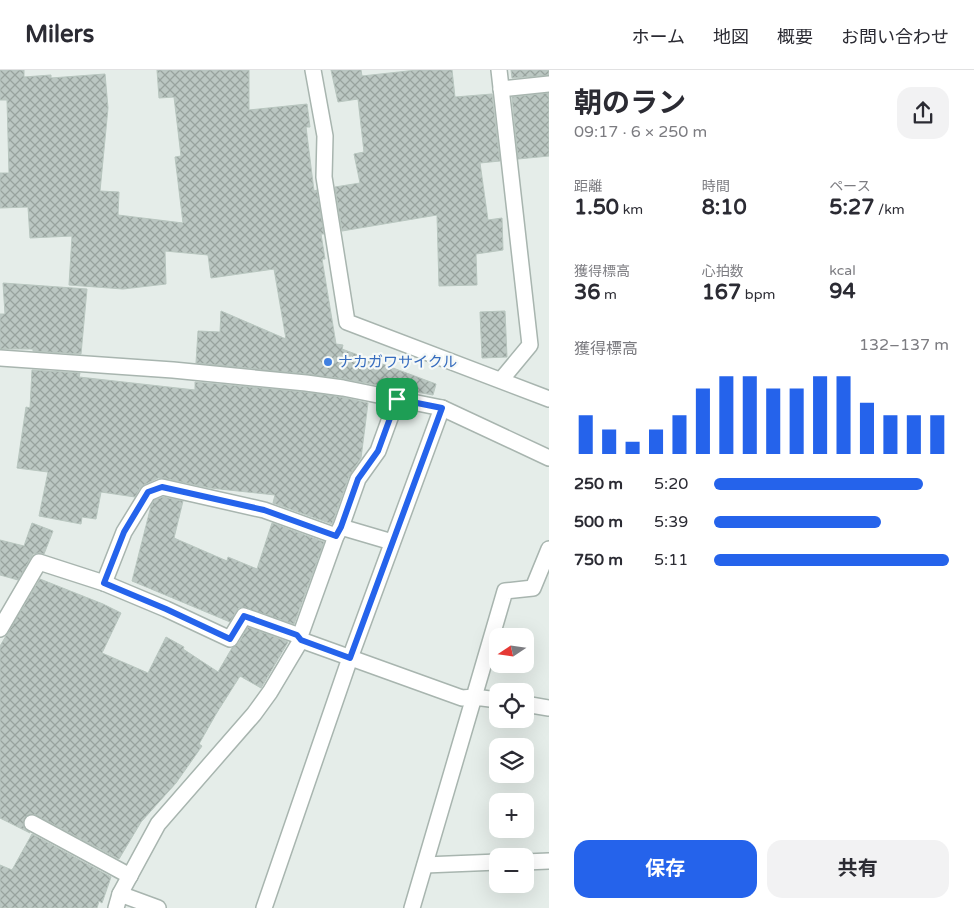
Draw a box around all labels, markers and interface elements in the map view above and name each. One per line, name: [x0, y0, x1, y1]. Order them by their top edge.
text: Milers: [25, 20, 94, 49]
text: ホーム: [632, 26, 685, 48]
text: 地図: [713, 26, 749, 48]
text: 概要: [777, 26, 813, 48]
text: お問い合わせ: [841, 26, 949, 48]
text: 朝のラン: [574, 86, 686, 120]
button: share: [897, 87, 949, 139]
text: 09:17 · 6 × 250 m: [574, 122, 707, 142]
text: 距離: [574, 178, 602, 195]
text: 時間: [702, 178, 730, 195]
text: ペース: [829, 178, 871, 195]
text: 1.50: [574, 195, 619, 220]
text: 8:10: [702, 195, 747, 220]
text: 5:27: [829, 195, 874, 220]
text: km: [619, 201, 643, 218]
text: /km: [874, 201, 905, 218]
text: kcal: [829, 262, 856, 279]
text: 獲得標高: [574, 263, 630, 280]
text: 心拍数: [702, 263, 744, 280]
text: 94: [829, 279, 856, 304]
text: 36: [574, 280, 600, 305]
text: 167: [702, 280, 741, 305]
text: m: [600, 286, 617, 303]
text: bpm: [741, 286, 775, 303]
text: 132–137 m: [859, 335, 949, 355]
text: 獲得標高: [574, 339, 638, 359]
place label: ナカガワサイクル: [338, 353, 457, 371]
marker: ナカガワサイクル: [322, 356, 334, 368]
pin: [376, 378, 418, 420]
icon: arrive: [383, 385, 411, 413]
text: 250 m: [574, 474, 623, 494]
text: 5:20: [654, 474, 688, 494]
text: 500 m: [574, 512, 623, 532]
text: 5:39: [654, 512, 688, 532]
text: 750 m: [574, 550, 623, 570]
text: 5:11: [654, 550, 688, 570]
north arrow: [489, 628, 534, 672]
map controls: [489, 628, 534, 893]
button: locate: [489, 683, 534, 728]
button: layers: [489, 738, 534, 783]
button: +: [489, 793, 534, 838]
button: 保存: [574, 840, 757, 898]
button: 共有: [767, 840, 949, 898]
button: −: [489, 848, 534, 893]

